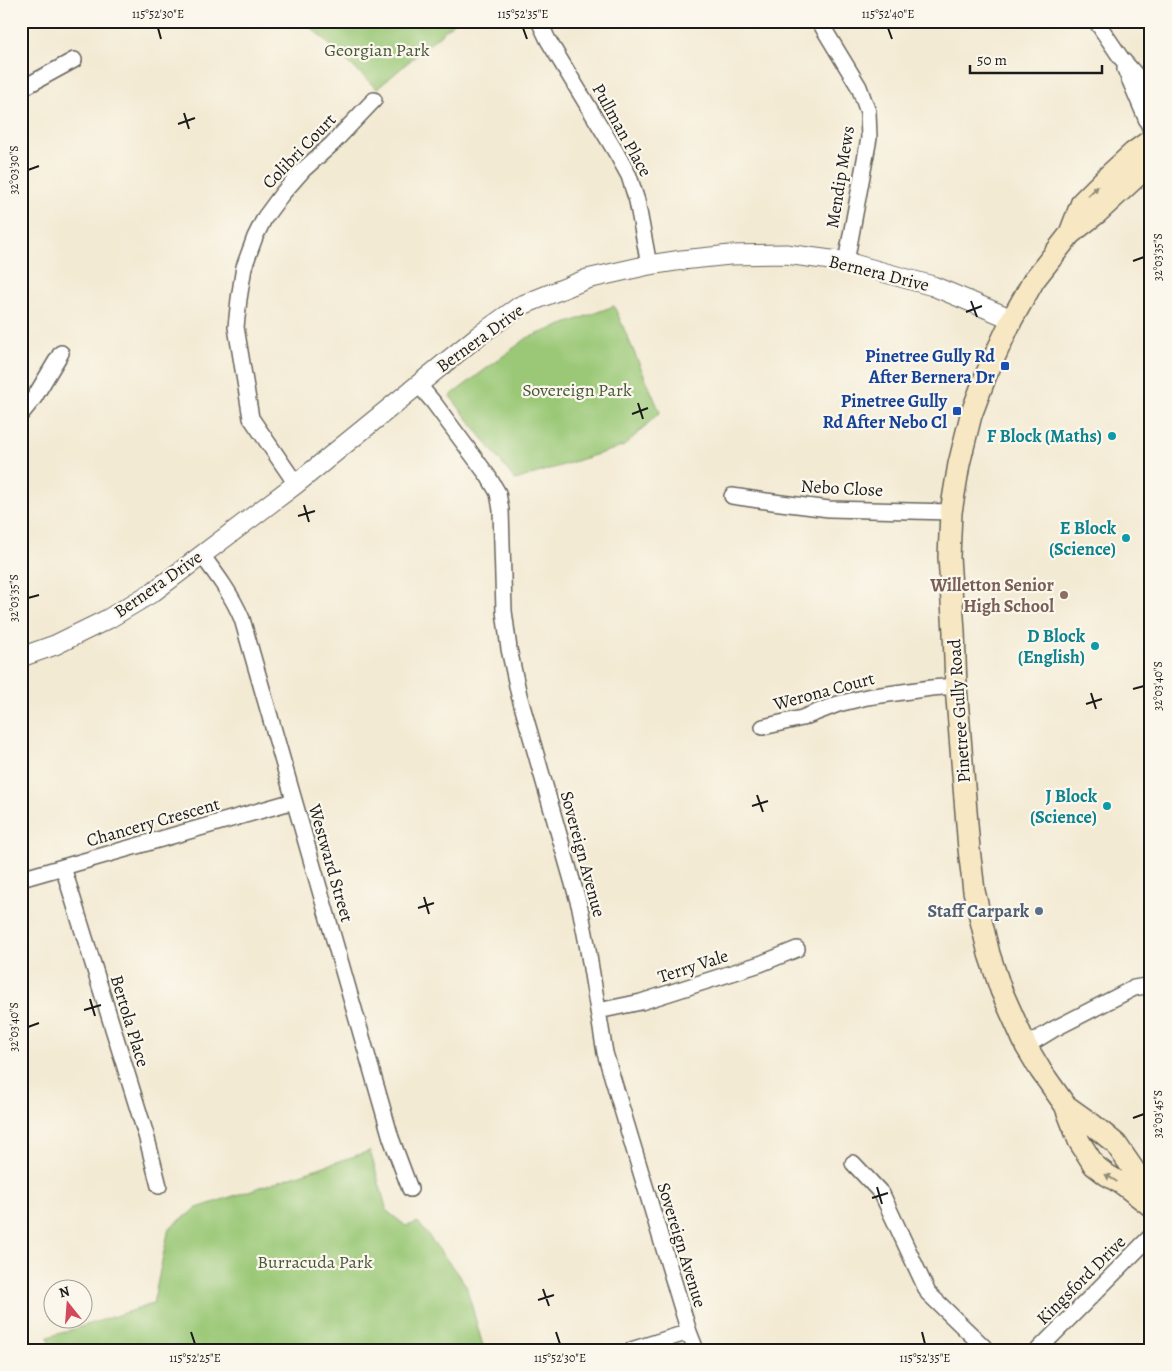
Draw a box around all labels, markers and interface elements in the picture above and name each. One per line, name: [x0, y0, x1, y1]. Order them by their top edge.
text: 115°52'30"E: [132, 6, 184, 22]
text: 115°52'35"E: [498, 6, 548, 22]
text: 115°52'40"E: [862, 6, 914, 22]
park label: Georgian Park: [324, 38, 430, 62]
scale bar: [970, 42, 1102, 74]
text: 50 m: [977, 50, 1007, 70]
street label: Pullman Place: [586, 79, 658, 181]
street label: Colibri Court: [257, 108, 341, 194]
street label: Mendip Mews: [820, 124, 860, 230]
text: 32°03'30"S: [6, 145, 22, 195]
one-way arrow: [1087, 186, 1099, 198]
text: 32°03'35"S: [1150, 233, 1166, 281]
street label: Bernera Drive: [826, 249, 932, 297]
street label: Bernera Drive: [431, 298, 529, 378]
place label: Pinetree Gully Rd After Bernera Dr: [865, 344, 996, 389]
marker: Pinetree Gully Rd After Bernera Dr: [999, 360, 1011, 372]
park label: Sovereign Park: [522, 378, 632, 402]
place label: Pinetree Gully Rd After Nebo Cl: [823, 389, 948, 434]
marker: Pinetree Gully Rd After Nebo Cl: [951, 405, 963, 417]
place label: F Block (Maths): [987, 424, 1102, 448]
marker: F Block (Maths): [1106, 430, 1118, 442]
street label: Nebo Close: [800, 474, 884, 502]
place label: E Block (Science): [1049, 516, 1117, 561]
marker: E Block (Science): [1120, 532, 1132, 544]
street label: Bernera Drive: [109, 545, 207, 623]
place label: Willetton Senior High School: [929, 573, 1055, 618]
text: 32°03'35"S: [6, 574, 22, 622]
marker: Willetton Senior High School: [1058, 589, 1070, 601]
place label: D Block (English): [1018, 624, 1086, 669]
street label: Pinetree Gully Road: [942, 638, 976, 784]
marker: D Block (English): [1089, 640, 1101, 652]
text: 32°03'40"S: [1150, 661, 1166, 711]
street label: Werona Court: [770, 666, 877, 716]
place label: J Block (Science): [1030, 784, 1098, 829]
street label: Sovereign Avenue: [555, 788, 611, 920]
street label: Chancery Crescent: [84, 792, 222, 852]
street label: Westward Street: [302, 800, 359, 925]
marker: J Block (Science): [1101, 800, 1113, 812]
place label: Staff Carpark: [927, 899, 1030, 923]
marker: Staff Carpark: [1033, 905, 1045, 917]
street label: Terry Vale: [655, 943, 731, 989]
street label: Bertola Place: [105, 972, 155, 1070]
text: 32°03'40"S: [6, 1002, 22, 1052]
text: 32°03'45"S: [1150, 1090, 1166, 1138]
one-way arrow: [1105, 1173, 1118, 1182]
street label: Sovereign Avenue: [652, 1180, 712, 1310]
street label: Kingsford Drive: [1031, 1230, 1131, 1330]
park label: Burracuda Park: [257, 1250, 373, 1274]
north arrow: [42, 1278, 92, 1328]
text: N: [57, 1281, 72, 1303]
text: 115°52'25"E: [169, 1350, 221, 1366]
text: 115°52'30"E: [534, 1350, 586, 1366]
text: 115°52'35"E: [900, 1350, 950, 1366]

